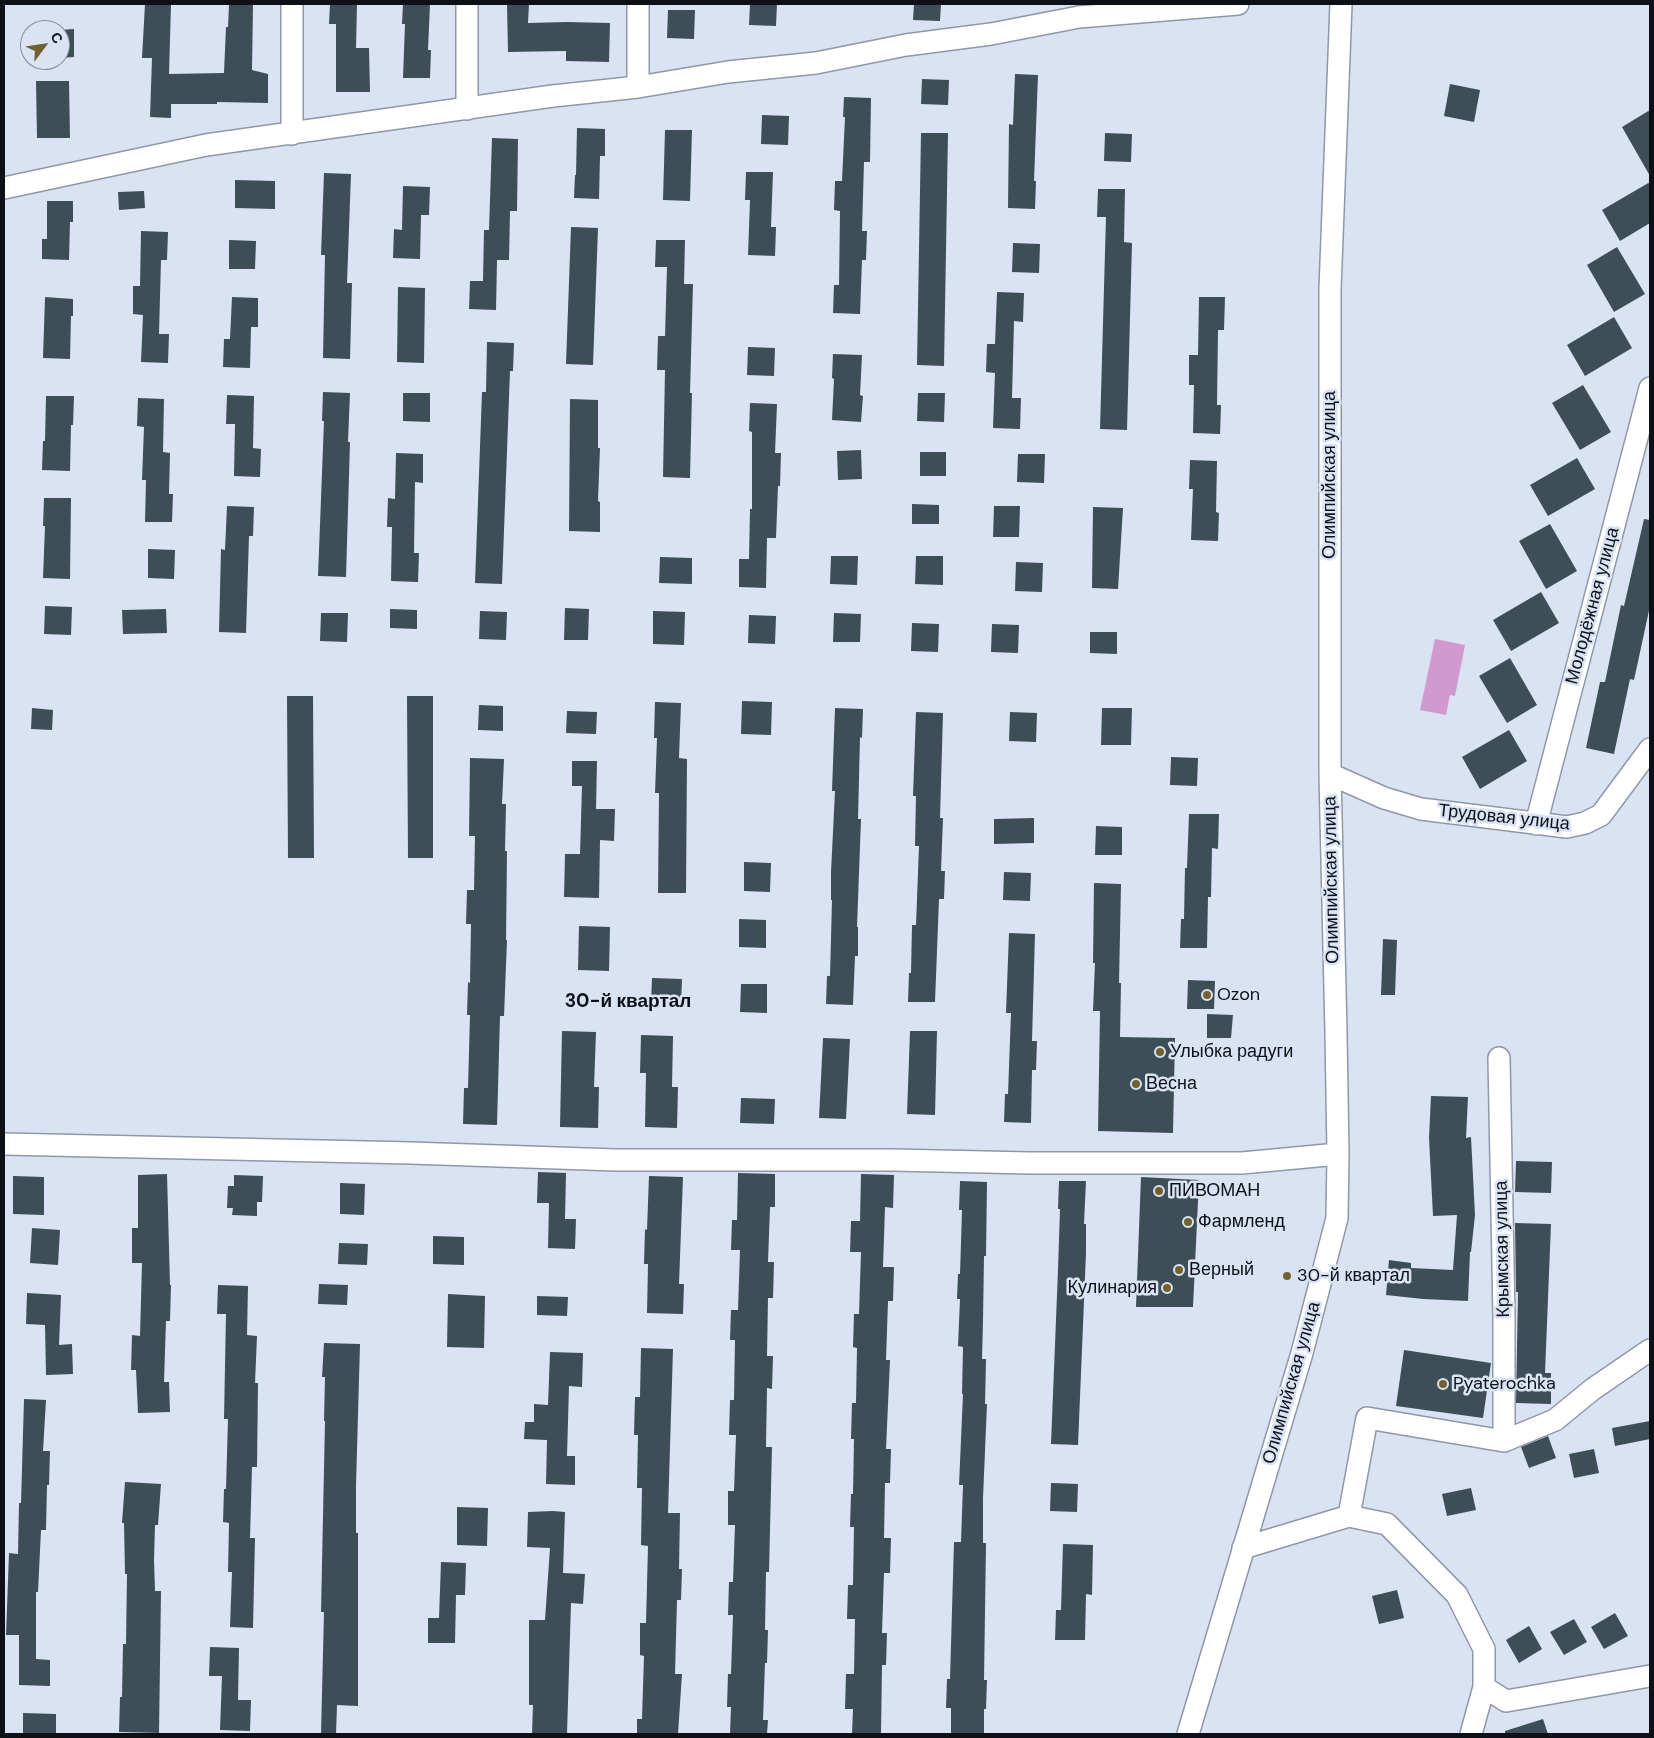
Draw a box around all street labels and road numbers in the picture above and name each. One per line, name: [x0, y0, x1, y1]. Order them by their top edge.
street label: Олимпийская улица: [1319, 391, 1341, 559]
street label: Молодёжная улица: [1562, 525, 1624, 687]
street label: Олимпийская улица: [1320, 796, 1344, 964]
street label: Трудовая улица: [1437, 800, 1571, 836]
street label: Крымская улица: [1491, 1180, 1515, 1318]
street label: Олимпийская улица: [1258, 1299, 1326, 1467]

